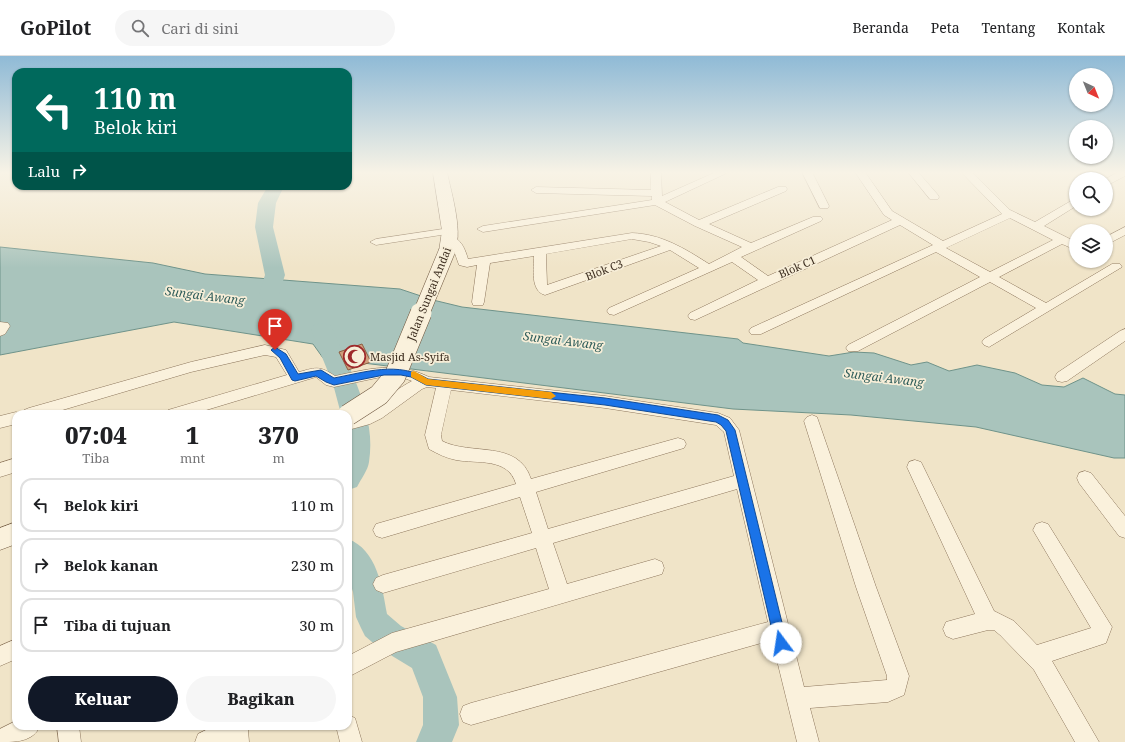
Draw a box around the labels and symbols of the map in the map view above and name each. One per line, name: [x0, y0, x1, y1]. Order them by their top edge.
north arrow: [1069, 68, 1113, 112]
street label: Jalan Sungai Andai: [403, 244, 454, 344]
street label: Blok C1: [776, 252, 818, 281]
street label: Blok C3: [583, 256, 625, 284]
water label: Sungai Awang: [164, 282, 247, 309]
pin: [258, 309, 292, 350]
water label: Sungai Awang: [522, 327, 605, 354]
mosque icon: Masjid As-Syifa: [342, 344, 368, 370]
place label: Masjid As-Syifa: [370, 349, 450, 364]
water label: Sungai Awang: [843, 364, 926, 391]
position arrow: [760, 622, 802, 664]

